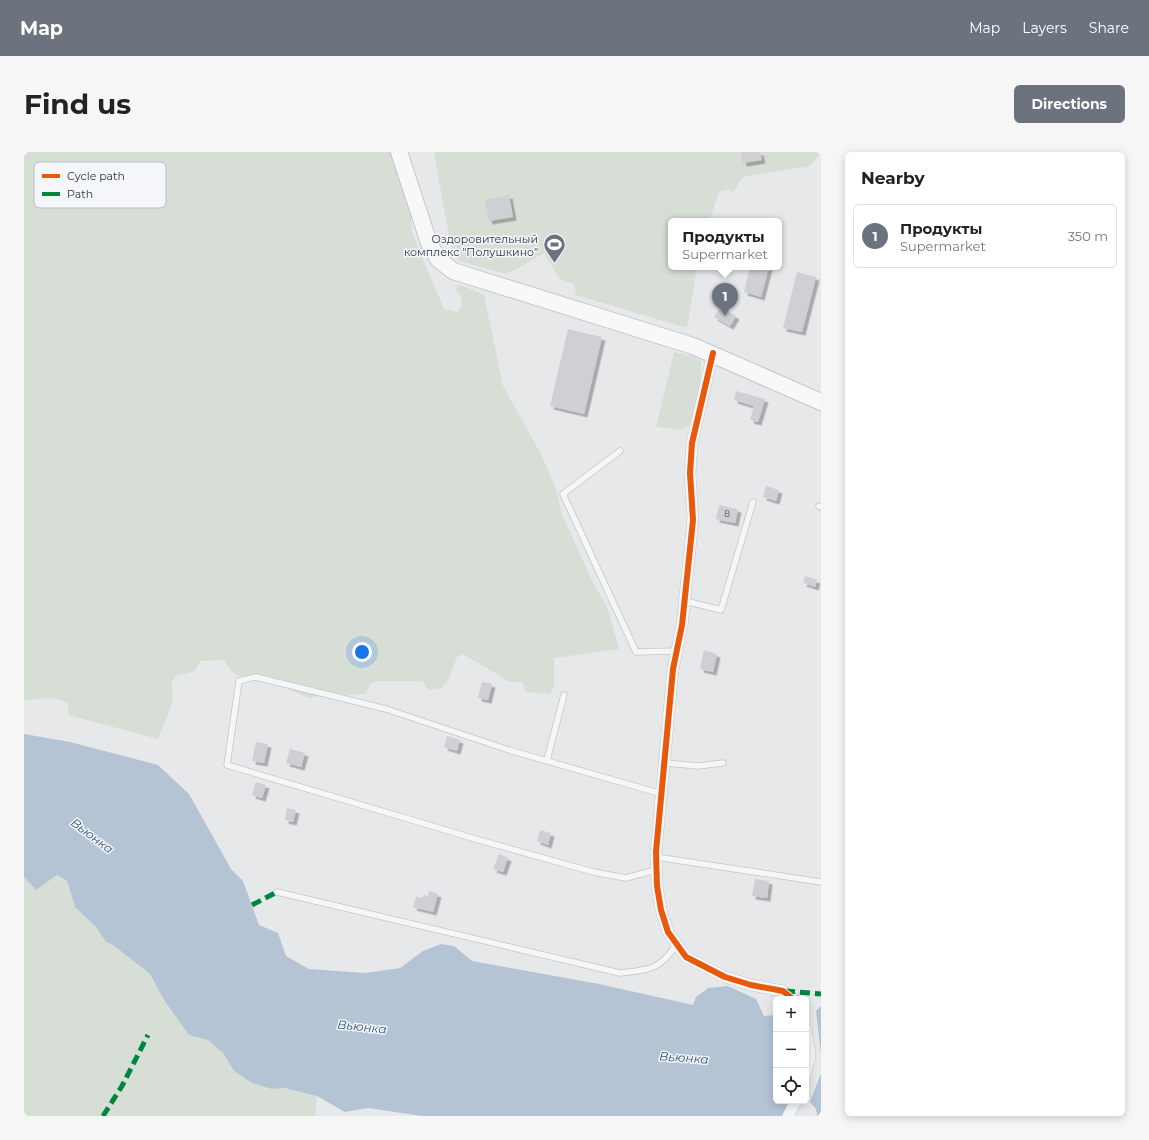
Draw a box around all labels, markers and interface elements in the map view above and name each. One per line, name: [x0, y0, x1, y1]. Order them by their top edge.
text: Map: [20, 17, 63, 40]
text: Map: [969, 19, 1000, 37]
text: Layers: [1022, 19, 1067, 37]
text: Share: [1089, 19, 1129, 37]
button: Directions: [1014, 85, 1125, 123]
text: Find us: [24, 87, 131, 121]
legend: [34, 162, 166, 208]
text: Nearby: [861, 168, 925, 188]
text: Cycle path: [67, 169, 125, 183]
text: Path: [67, 187, 93, 201]
popup: [668, 218, 782, 270]
text: Продукты: [900, 219, 982, 238]
text: Продукты: [682, 227, 765, 246]
text: 1: [872, 228, 878, 244]
text: 350 m: [1068, 228, 1108, 244]
place label: Оздоровительный комплекс "Полушкино": [404, 232, 538, 259]
sports icon: Оздоровительный комплекс "Полушкино": [541, 232, 567, 265]
text: Supermarket: [900, 238, 986, 254]
text: Supermarket: [682, 246, 768, 262]
pin: 1: [712, 283, 738, 316]
house number: 8: [724, 508, 730, 519]
your location: [352, 642, 372, 662]
water label: Вьюнка: [68, 815, 117, 856]
map controls: [773, 996, 809, 1104]
button: +: [773, 996, 809, 1032]
water label: Вьюнка: [337, 1016, 387, 1037]
button: −: [773, 1032, 809, 1068]
water label: Вьюнка: [659, 1048, 709, 1067]
button: locate: [773, 1068, 809, 1104]

